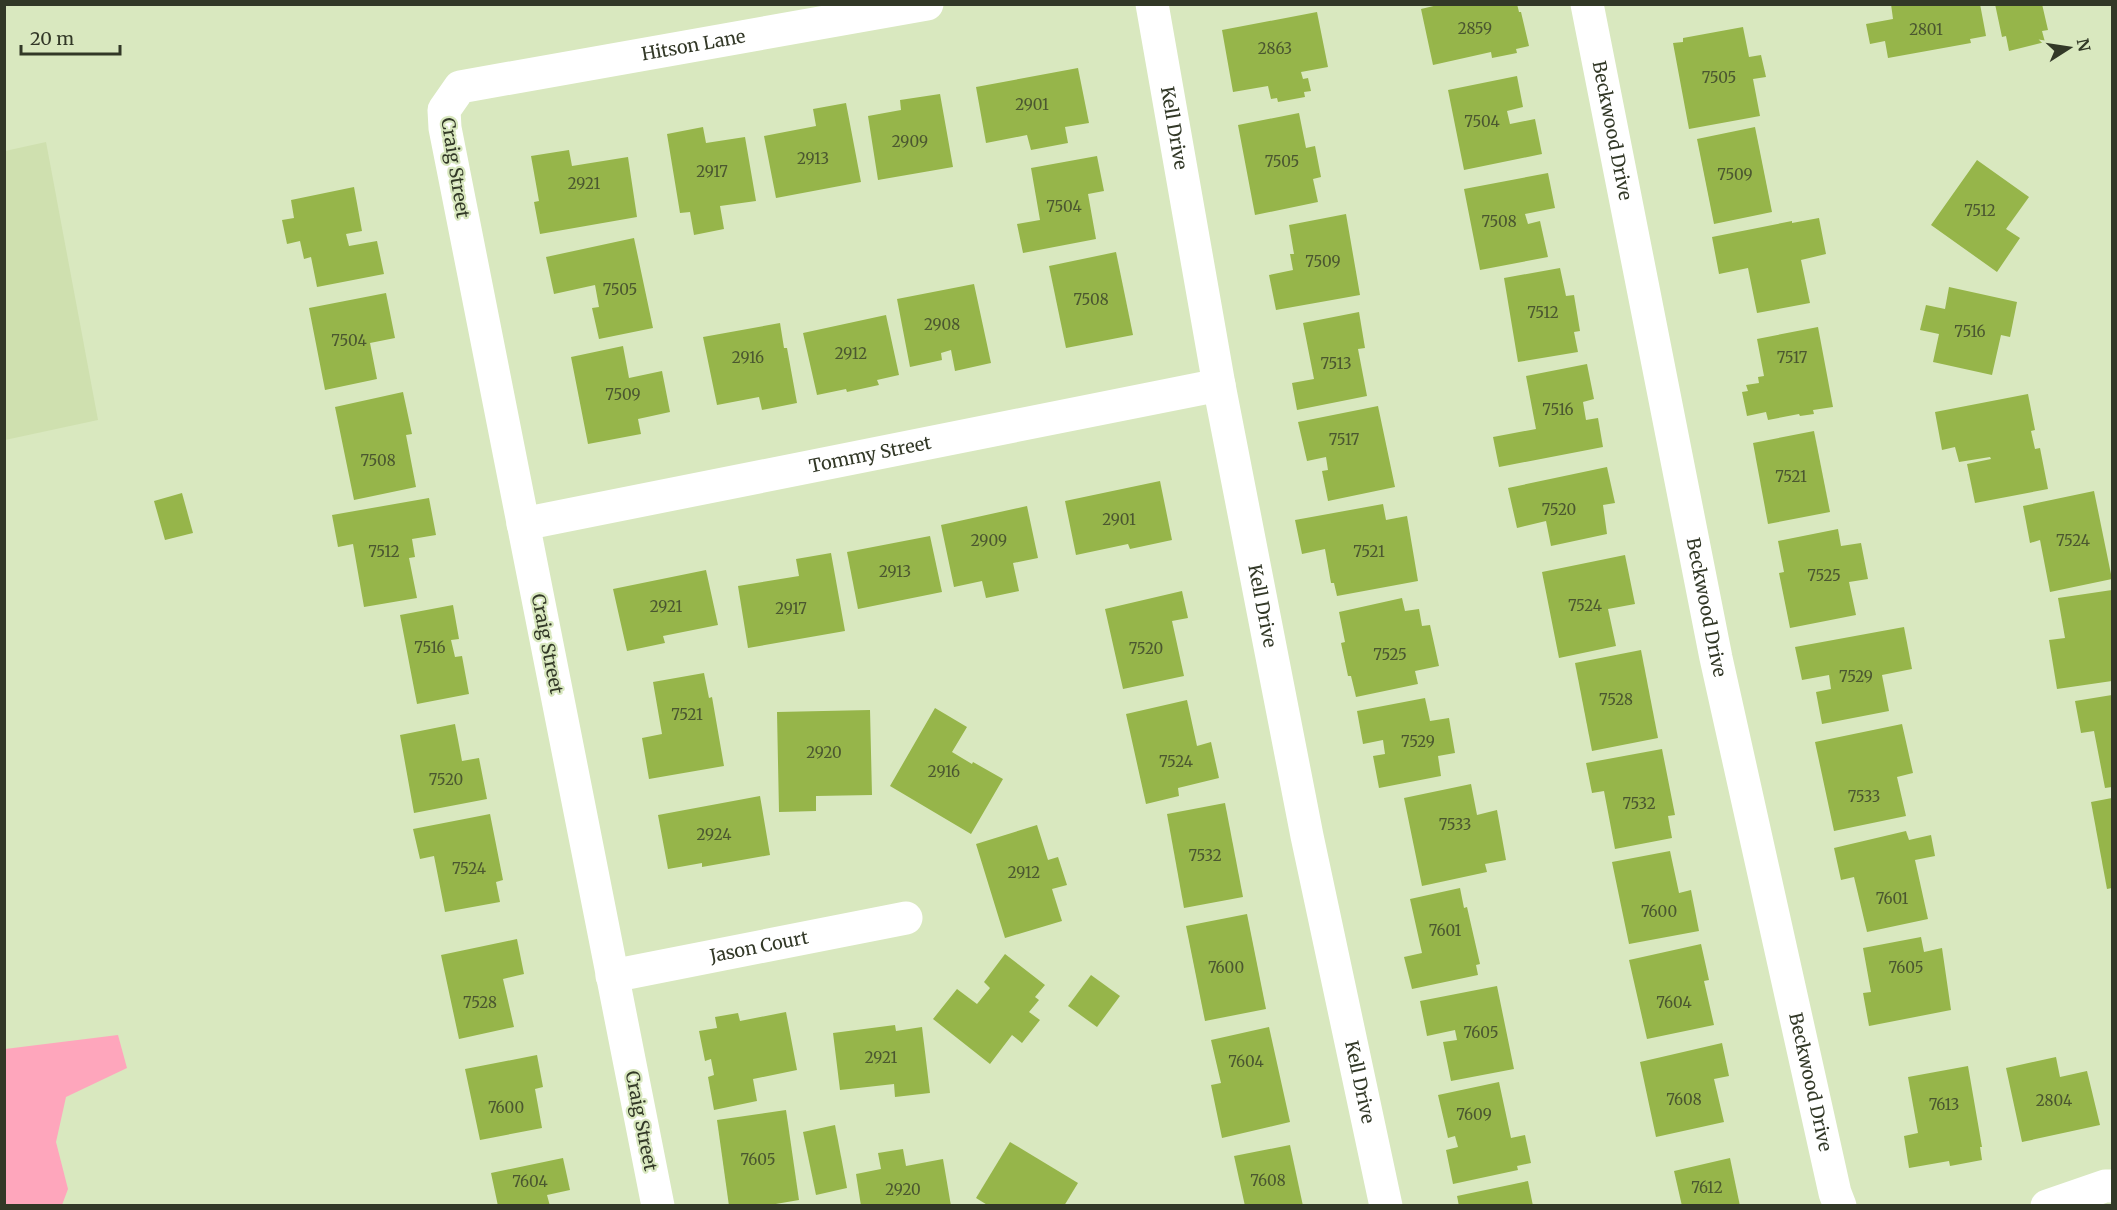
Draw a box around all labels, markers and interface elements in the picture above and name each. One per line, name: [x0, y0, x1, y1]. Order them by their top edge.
scale bar: [21, 18, 120, 56]
north arrow: [2039, 18, 2099, 78]
house number: 2859: [1458, 19, 1492, 38]
house number: 2801: [1909, 20, 1943, 39]
street label: Hitson Lane: [640, 24, 747, 66]
text: 20 m: [30, 27, 74, 50]
text: N: [2073, 37, 2095, 53]
house number: 2863: [1258, 39, 1292, 58]
street label: Beckwood Drive: [1587, 59, 1637, 202]
house number: 7505: [1702, 68, 1736, 87]
street label: Kell Drive: [1156, 85, 1193, 171]
house number: 2901: [1015, 95, 1049, 114]
house number: 7504: [1464, 112, 1500, 131]
street label: Craig Street: [436, 116, 475, 220]
house number: 2909: [892, 132, 928, 151]
house number: 2913: [797, 149, 829, 168]
house number: 7505: [1265, 152, 1299, 171]
house number: 2917: [696, 162, 728, 181]
house number: 7509: [1717, 165, 1753, 184]
house number: 2921: [568, 174, 600, 193]
house number: 7504: [1046, 197, 1082, 216]
house number: 7512: [1964, 201, 1996, 220]
house number: 7508: [1481, 212, 1517, 231]
house number: 7509: [1305, 252, 1341, 271]
house number: 7505: [603, 280, 637, 299]
house number: 7508: [1073, 290, 1109, 309]
house number: 7512: [1527, 303, 1559, 322]
house number: 2908: [924, 315, 960, 334]
house number: 7516: [1954, 322, 1986, 341]
house number: 7504: [331, 331, 367, 350]
house number: 2912: [835, 344, 867, 363]
house number: 2916: [732, 348, 764, 367]
house number: 7517: [1777, 348, 1808, 367]
house number: 7513: [1320, 354, 1352, 373]
house number: 7509: [605, 385, 641, 404]
house number: 7516: [1542, 400, 1574, 419]
house number: 7517: [1329, 430, 1360, 449]
street label: Tommy Street: [807, 431, 933, 478]
house number: 7508: [360, 451, 396, 470]
house number: 7521: [1775, 467, 1807, 486]
house number: 7520: [1542, 500, 1576, 519]
house number: 2901: [1102, 510, 1136, 529]
house number: 2909: [971, 531, 1007, 550]
house number: 7524: [2056, 531, 2090, 550]
street label: Beckwood Drive: [1682, 536, 1732, 679]
house number: 7512: [368, 542, 400, 561]
house number: 7521: [1353, 542, 1385, 561]
house number: 2913: [879, 562, 911, 581]
street label: Kell Drive: [1243, 562, 1282, 649]
house number: 7525: [1807, 566, 1841, 585]
street label: Craig Street: [527, 592, 568, 696]
house number: 7524: [1568, 596, 1602, 615]
house number: 2921: [650, 597, 682, 616]
house number: 2917: [775, 599, 807, 618]
house number: 7516: [414, 638, 446, 657]
house number: 7520: [1129, 639, 1163, 658]
house number: 7525: [1373, 645, 1407, 664]
house number: 7529: [1839, 667, 1873, 686]
house number: 7528: [1599, 690, 1633, 709]
house number: 7521: [671, 705, 703, 724]
house number: 7529: [1401, 732, 1435, 751]
house number: 2920: [806, 743, 842, 762]
house number: 7524: [1159, 752, 1193, 771]
house number: 2916: [928, 762, 960, 781]
house number: 7520: [429, 770, 463, 789]
house number: 7533: [1848, 787, 1880, 806]
house number: 7532: [1622, 794, 1656, 813]
house number: 7533: [1439, 815, 1471, 834]
house number: 2924: [697, 825, 731, 844]
house number: 7532: [1188, 846, 1222, 865]
house number: 7524: [452, 859, 486, 878]
house number: 2912: [1008, 863, 1040, 882]
house number: 7601: [1876, 889, 1909, 908]
house number: 7600: [1641, 902, 1677, 921]
house number: 7601: [1429, 921, 1462, 940]
street label: Jason Court: [707, 926, 810, 968]
house number: 7600: [1208, 958, 1244, 977]
house number: 7605: [1889, 958, 1923, 977]
house number: 7528: [463, 993, 497, 1012]
house number: 7604: [1656, 993, 1692, 1012]
street label: Beckwood Drive: [1784, 1010, 1837, 1154]
house number: 7605: [1464, 1023, 1498, 1042]
street label: Kell Drive: [1340, 1038, 1380, 1126]
house number: 2921: [865, 1048, 897, 1067]
house number: 7604: [1228, 1052, 1264, 1071]
street label: Craig Street: [621, 1069, 662, 1173]
house number: 7608: [1666, 1090, 1702, 1109]
house number: 2804: [2036, 1091, 2072, 1110]
house number: 7613: [1929, 1095, 1959, 1114]
house number: 7600: [488, 1098, 524, 1117]
house number: 7609: [1456, 1105, 1492, 1124]
house number: 7605: [741, 1150, 775, 1169]
house number: 7608: [1250, 1171, 1286, 1190]
house number: 7604: [512, 1172, 548, 1191]
house number: 7612: [1691, 1178, 1723, 1197]
house number: 2920: [885, 1180, 921, 1199]

